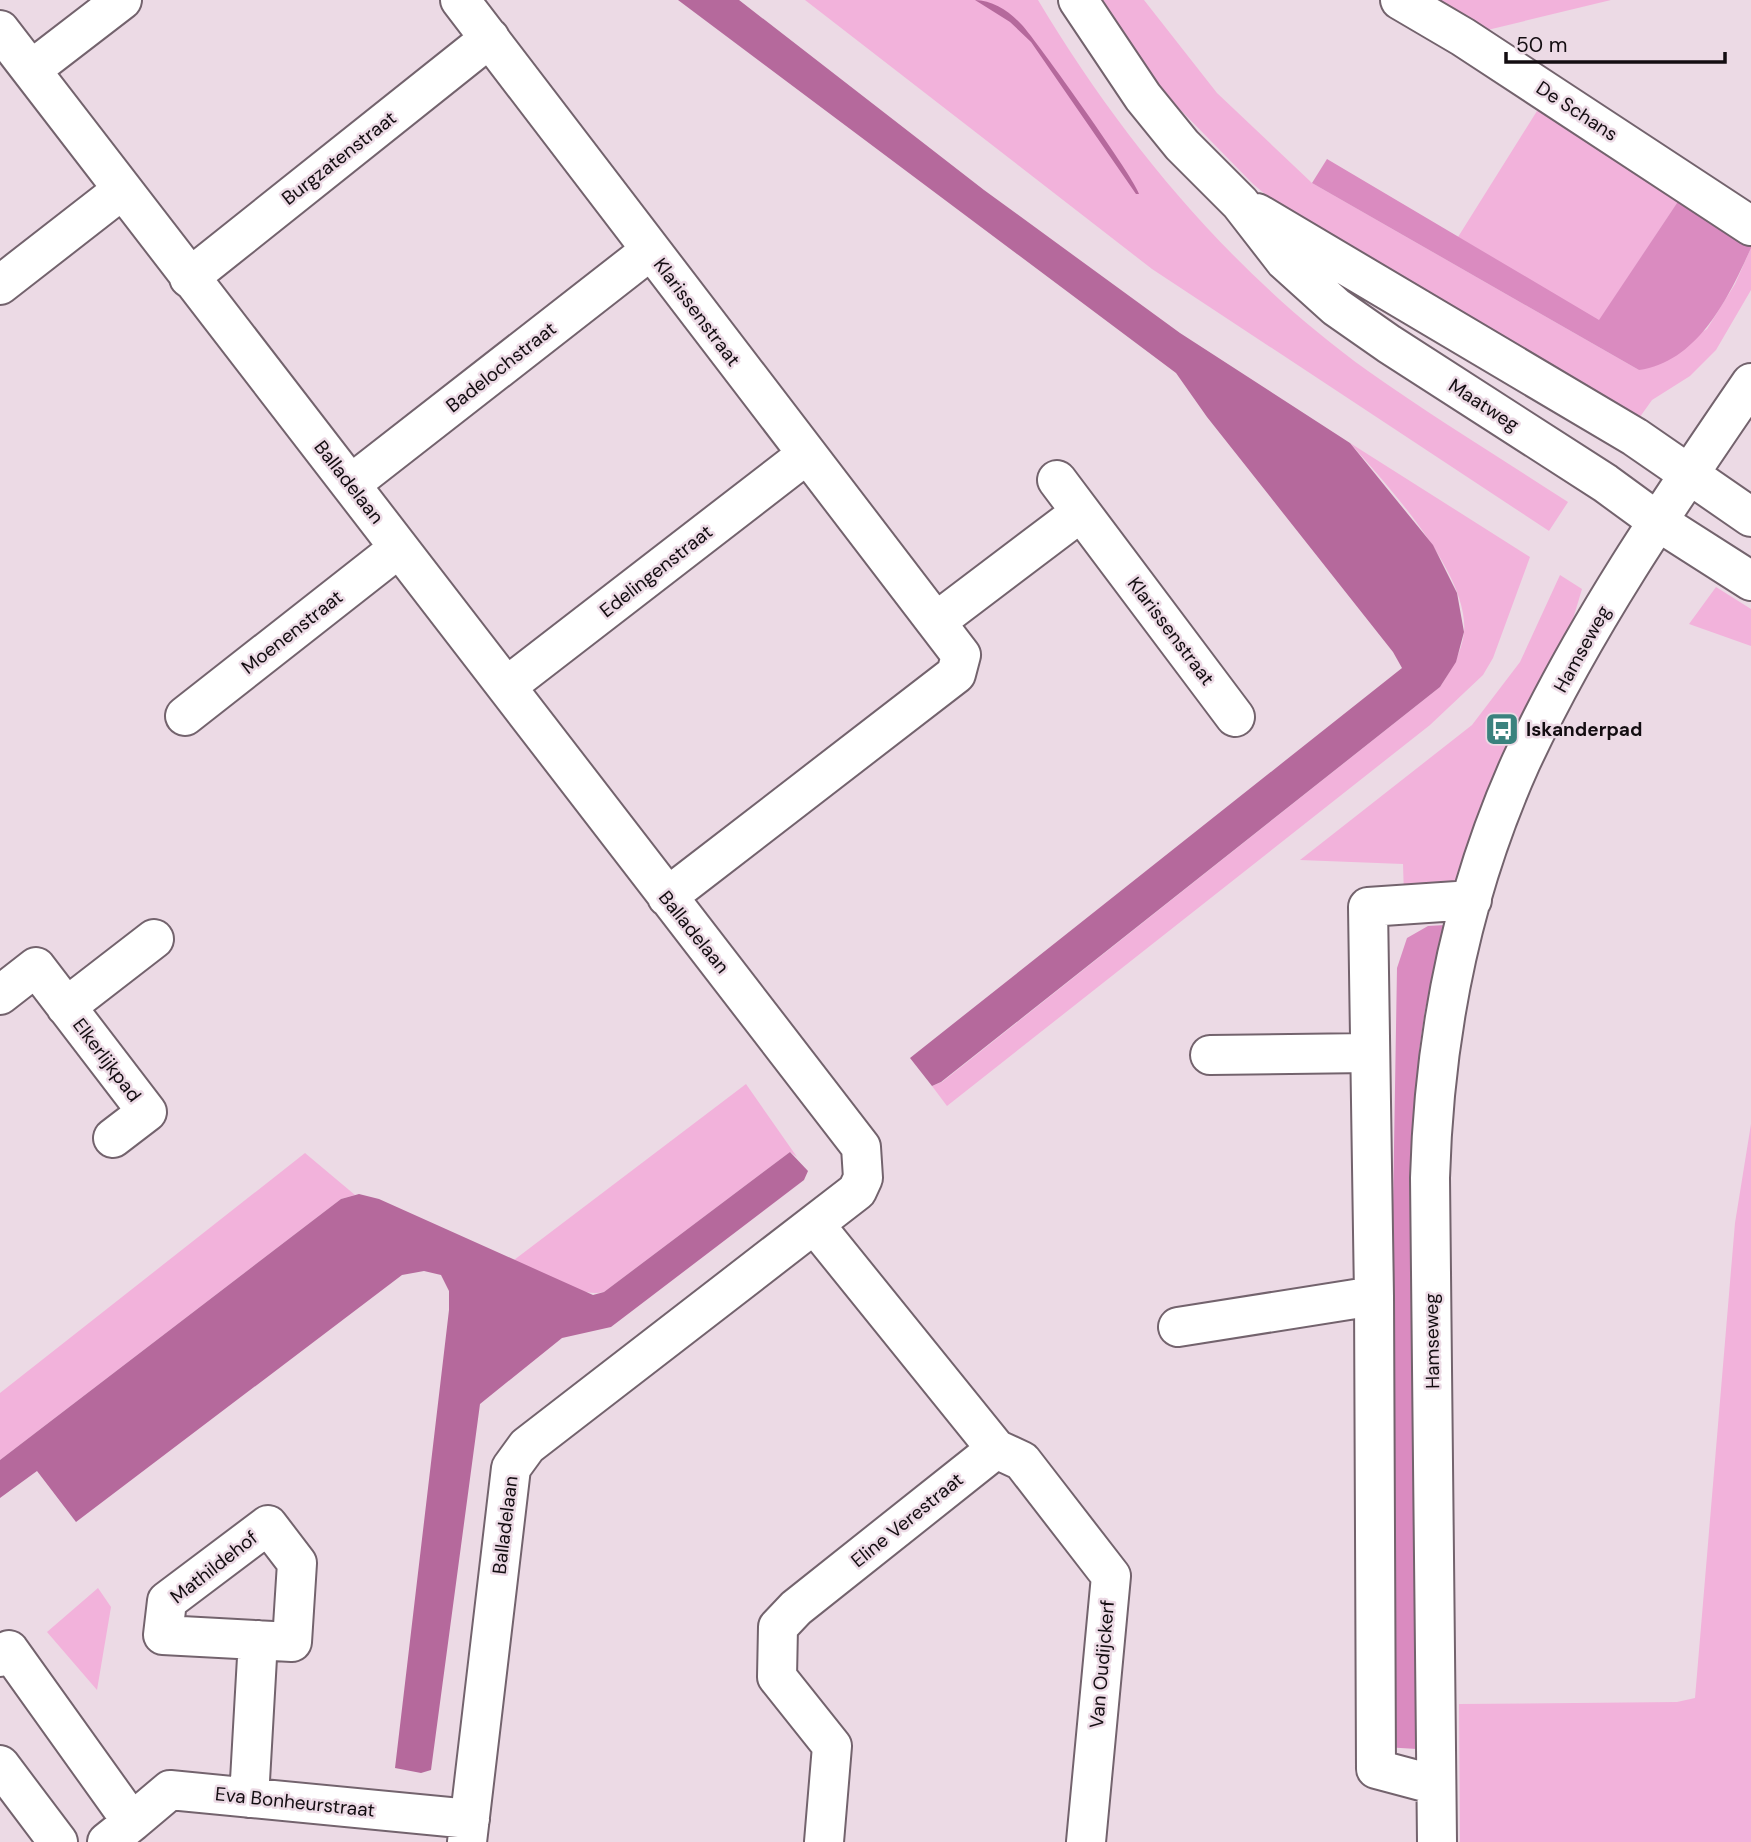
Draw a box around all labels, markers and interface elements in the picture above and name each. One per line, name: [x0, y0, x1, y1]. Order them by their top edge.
scale bar: [1506, 21, 1725, 65]
text: 50 m: [1516, 31, 1567, 59]
street label: De Schans: [1531, 75, 1623, 147]
street label: Burgzatenstraat: [277, 105, 401, 211]
street label: Klarissenstraat: [648, 253, 746, 371]
street label: Badelochstraat: [441, 316, 561, 418]
street label: Maatweg: [1444, 373, 1524, 437]
street label: Balladelaan: [309, 435, 389, 529]
street label: Edelingenstraat: [595, 519, 717, 623]
street label: Klarissenstraat: [1122, 572, 1220, 690]
street label: Moenenstraat: [236, 585, 348, 679]
street label: Hamseweg: [1548, 601, 1616, 697]
bus stop icon: Iskanderpad: [1483, 710, 1521, 748]
place label: Iskanderpad: [1526, 717, 1642, 742]
street label: Balladelaan: [653, 886, 735, 978]
street label: Elkerlijkpad: [67, 1013, 147, 1107]
street label: Hamseweg: [1419, 1293, 1445, 1389]
street label: Eline Verestraat: [846, 1467, 968, 1573]
street label: Balladelaan: [487, 1474, 523, 1576]
street label: Mathildehof: [165, 1525, 263, 1609]
street label: Van Oudijckerf: [1084, 1599, 1120, 1729]
street label: Eva Bonheurstraat: [214, 1781, 376, 1823]

